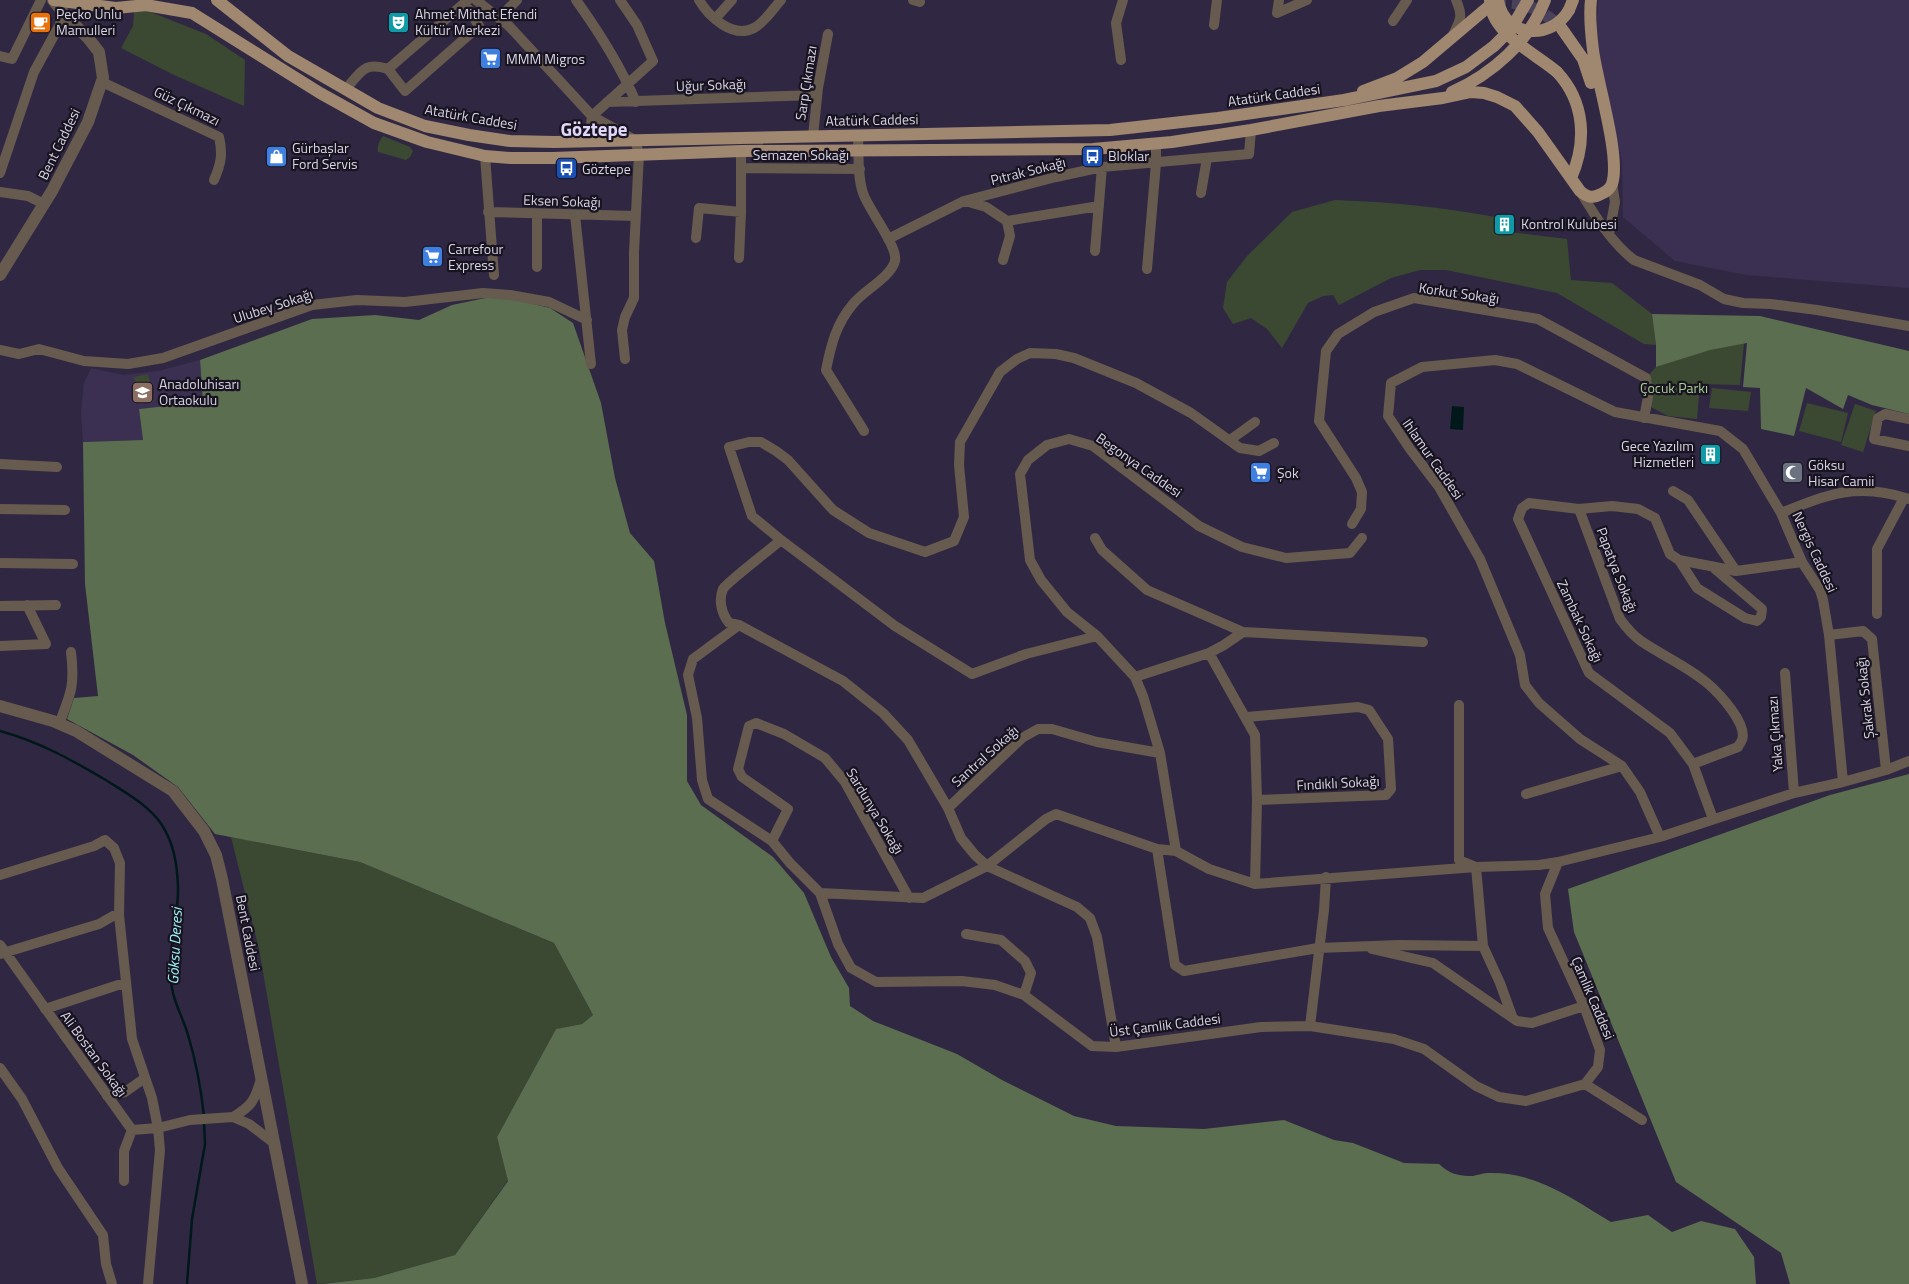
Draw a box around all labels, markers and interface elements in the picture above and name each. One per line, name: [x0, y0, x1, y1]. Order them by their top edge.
place label: Peçko Unlu Mamulleri: [56, 3, 122, 40]
place label: Ahmet Mithat Efendi Kültür Merkezi: [415, 3, 537, 40]
cafe icon: Peçko Unlu Mamulleri: [28, 10, 52, 34]
theatre icon: Ahmet Mithat Efendi Kültür Merkezi: [387, 10, 411, 34]
street label: Sarp Çıkmazı: [789, 44, 822, 122]
supermarket icon: MMM Migros: [478, 47, 502, 71]
place label: MMM Migros: [506, 48, 585, 69]
street label: Uğur Sokağı: [675, 73, 746, 96]
street label: Atatürk Caddesi: [1226, 78, 1322, 111]
street label: Güz Çıkmazı: [151, 81, 224, 131]
street label: Atatürk Caddesi: [423, 98, 519, 135]
street label: Bent Caddesi: [32, 104, 85, 183]
street label: Atatürk Caddesi: [825, 108, 919, 131]
district label: Göztepe: [561, 114, 628, 143]
place label: Gürbaşlar Ford Servis: [292, 137, 357, 174]
shop icon: Gürbaşlar Ford Servis: [264, 144, 288, 168]
street label: Semazen Sokağı: [753, 144, 849, 165]
bus stop icon: Bloklar: [1080, 144, 1104, 168]
place label: Bloklar: [1108, 145, 1149, 166]
street label: Pıtrak Sokağı: [988, 151, 1068, 190]
bus stop icon: Göztepe: [554, 157, 578, 181]
place label: Göztepe: [582, 158, 631, 179]
street label: Eksen Sokağı: [523, 189, 601, 212]
building icon: Kontrol Kulubesi: [1493, 212, 1517, 236]
place label: Kontrol Kulubesi: [1521, 213, 1617, 234]
place label: Carrefour Express: [448, 238, 504, 275]
supermarket icon: Carrefour Express: [420, 245, 444, 269]
street label: Korkut Sokağı: [1417, 276, 1501, 309]
street label: Ulubey Sokağı: [230, 283, 315, 328]
place label: Anadoluhisarı Ortaokulu: [159, 373, 239, 410]
park label: Çocuk Parkı: [1640, 377, 1708, 398]
school or university icon: Anadoluhisarı Ortaokulu: [131, 380, 155, 404]
street label: Ihlamur Caddesi: [1398, 414, 1469, 503]
street label: Begonya Caddesi: [1092, 427, 1186, 502]
place label: Gece Yazılım Hizmetleri: [1621, 435, 1694, 472]
building icon: Gece Yazılım Hizmetleri: [1698, 442, 1722, 466]
place label: Göksu Hisar Camii: [1808, 454, 1874, 491]
supermarket icon: Şok: [1249, 461, 1273, 485]
mosque icon: Göksu Hisar Camii: [1780, 461, 1804, 485]
place label: Şok: [1277, 462, 1299, 483]
street label: Nergis Caddesi: [1788, 508, 1843, 596]
street label: Papatya Sokağı: [1592, 524, 1643, 616]
street label: Zambak Sokağı: [1552, 576, 1609, 666]
street label: Şakrak Sokağı: [1850, 656, 1879, 740]
street label: Yaka Çıkmazı: [1761, 695, 1788, 773]
street label: Santral Sokağı: [946, 720, 1023, 792]
street label: Sardunya Sokağı: [841, 764, 909, 858]
street label: Fındıklı Sokağı: [1296, 770, 1380, 795]
street label: Bent Caddesi: [231, 893, 266, 973]
water label: Göksu Deresi: [161, 905, 188, 985]
street label: Çamlik Caddesi: [1567, 953, 1620, 1043]
street label: Ali Bostan Sokağı: [56, 1006, 133, 1101]
street label: Üst Çamlik Caddesi: [1108, 1007, 1222, 1042]

